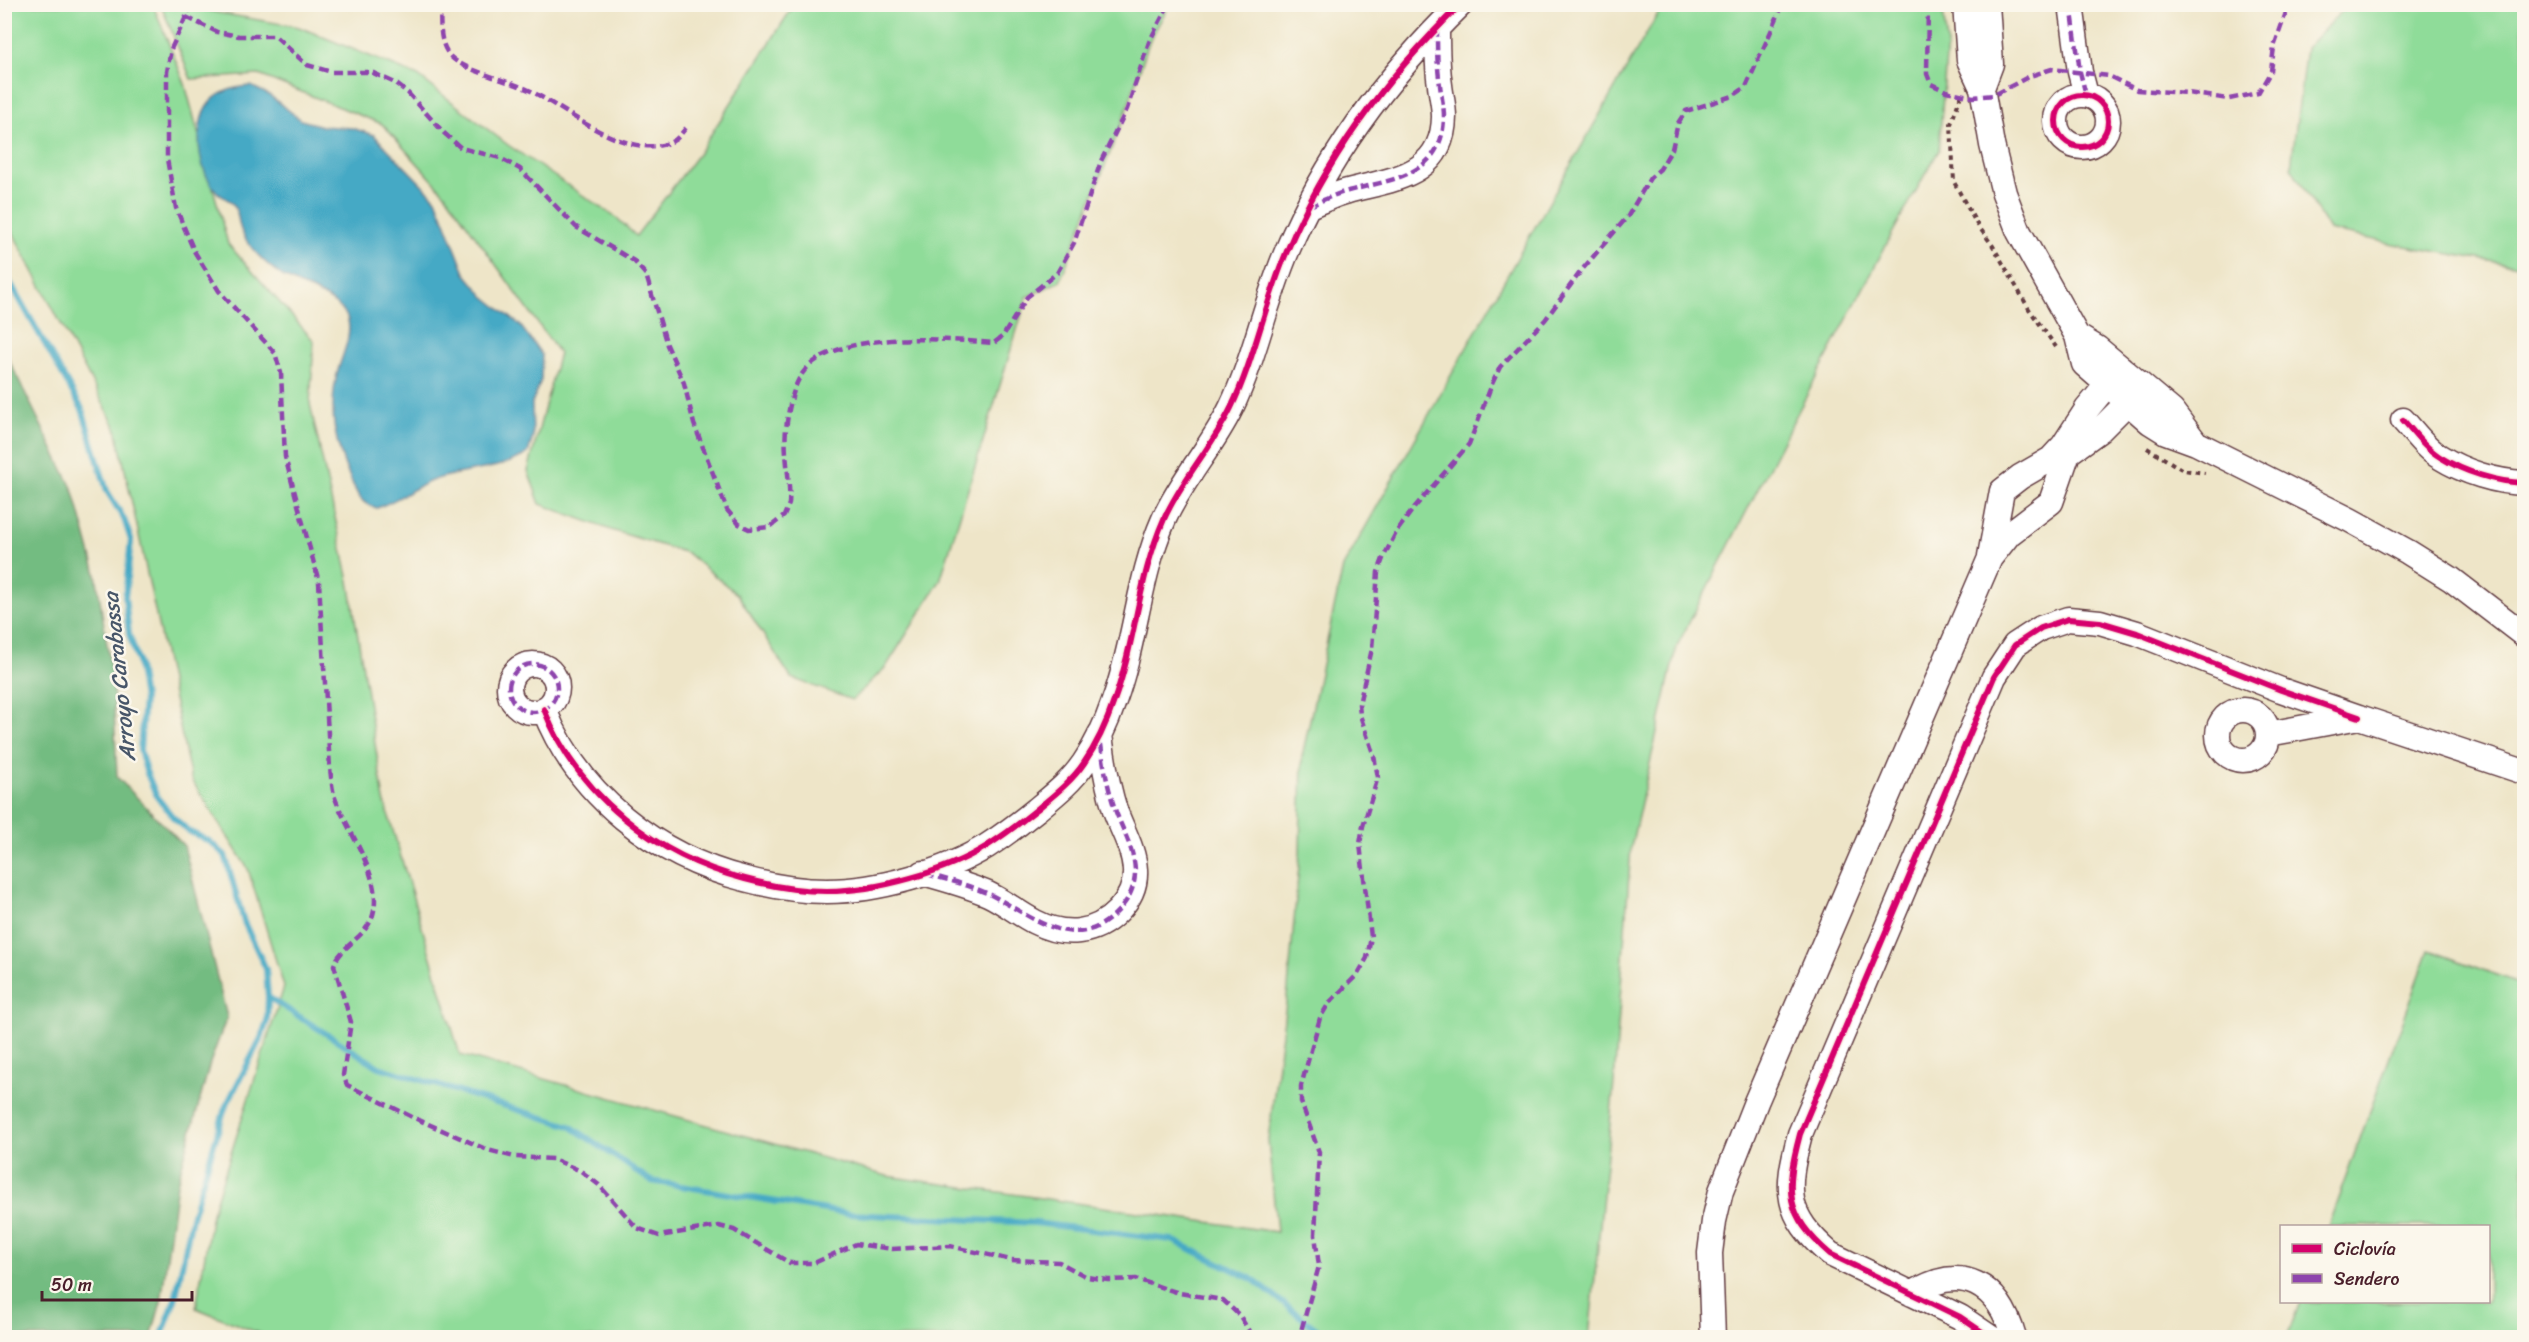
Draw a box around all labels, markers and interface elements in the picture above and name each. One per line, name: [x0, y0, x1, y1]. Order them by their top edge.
water label: Arroyo Carabassa: [91, 589, 147, 764]
legend: [2280, 1225, 2490, 1303]
text: Ciclovía: [2334, 1233, 2396, 1265]
text: Sendero: [2334, 1263, 2399, 1295]
scale bar: [42, 1264, 192, 1302]
text: 50 m: [51, 1269, 92, 1301]

